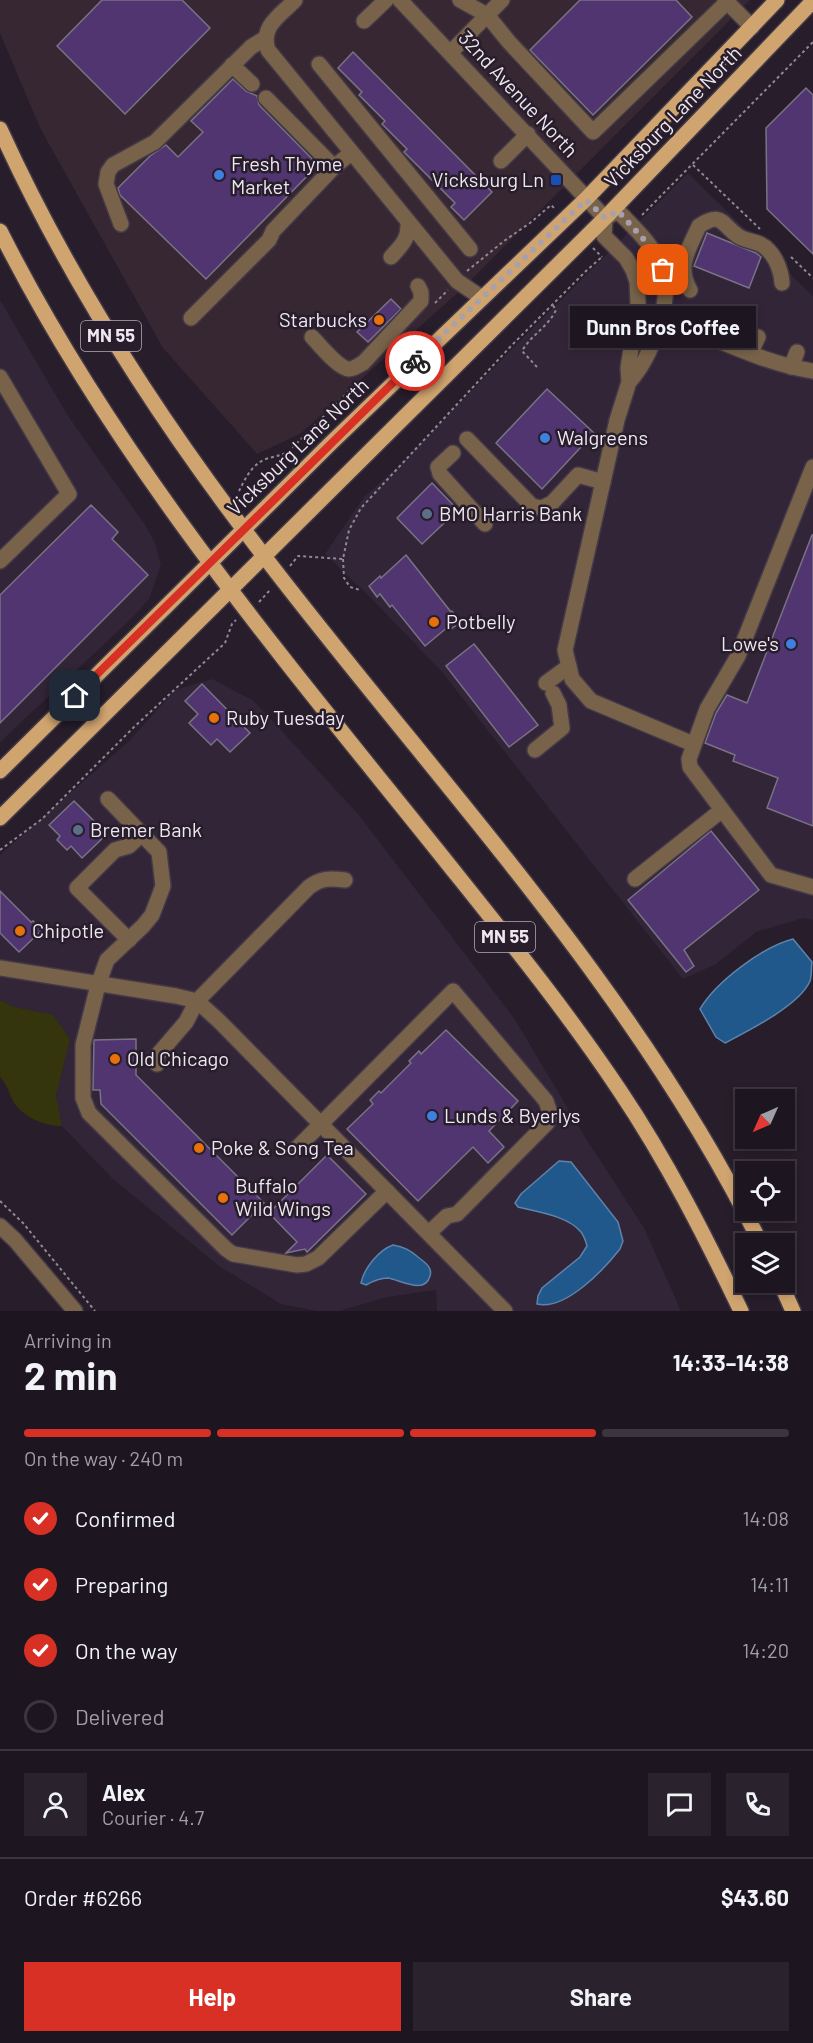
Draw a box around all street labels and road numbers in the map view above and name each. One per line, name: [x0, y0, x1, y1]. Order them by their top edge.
street label: 32nd Avenue North: [454, 25, 583, 162]
street label: Vicksburg Lane North: [599, 41, 746, 192]
road number: MN 55: [81, 321, 141, 351]
street label: Vicksburg Lane North: [222, 373, 373, 520]
road number: MN 55: [475, 922, 535, 952]

